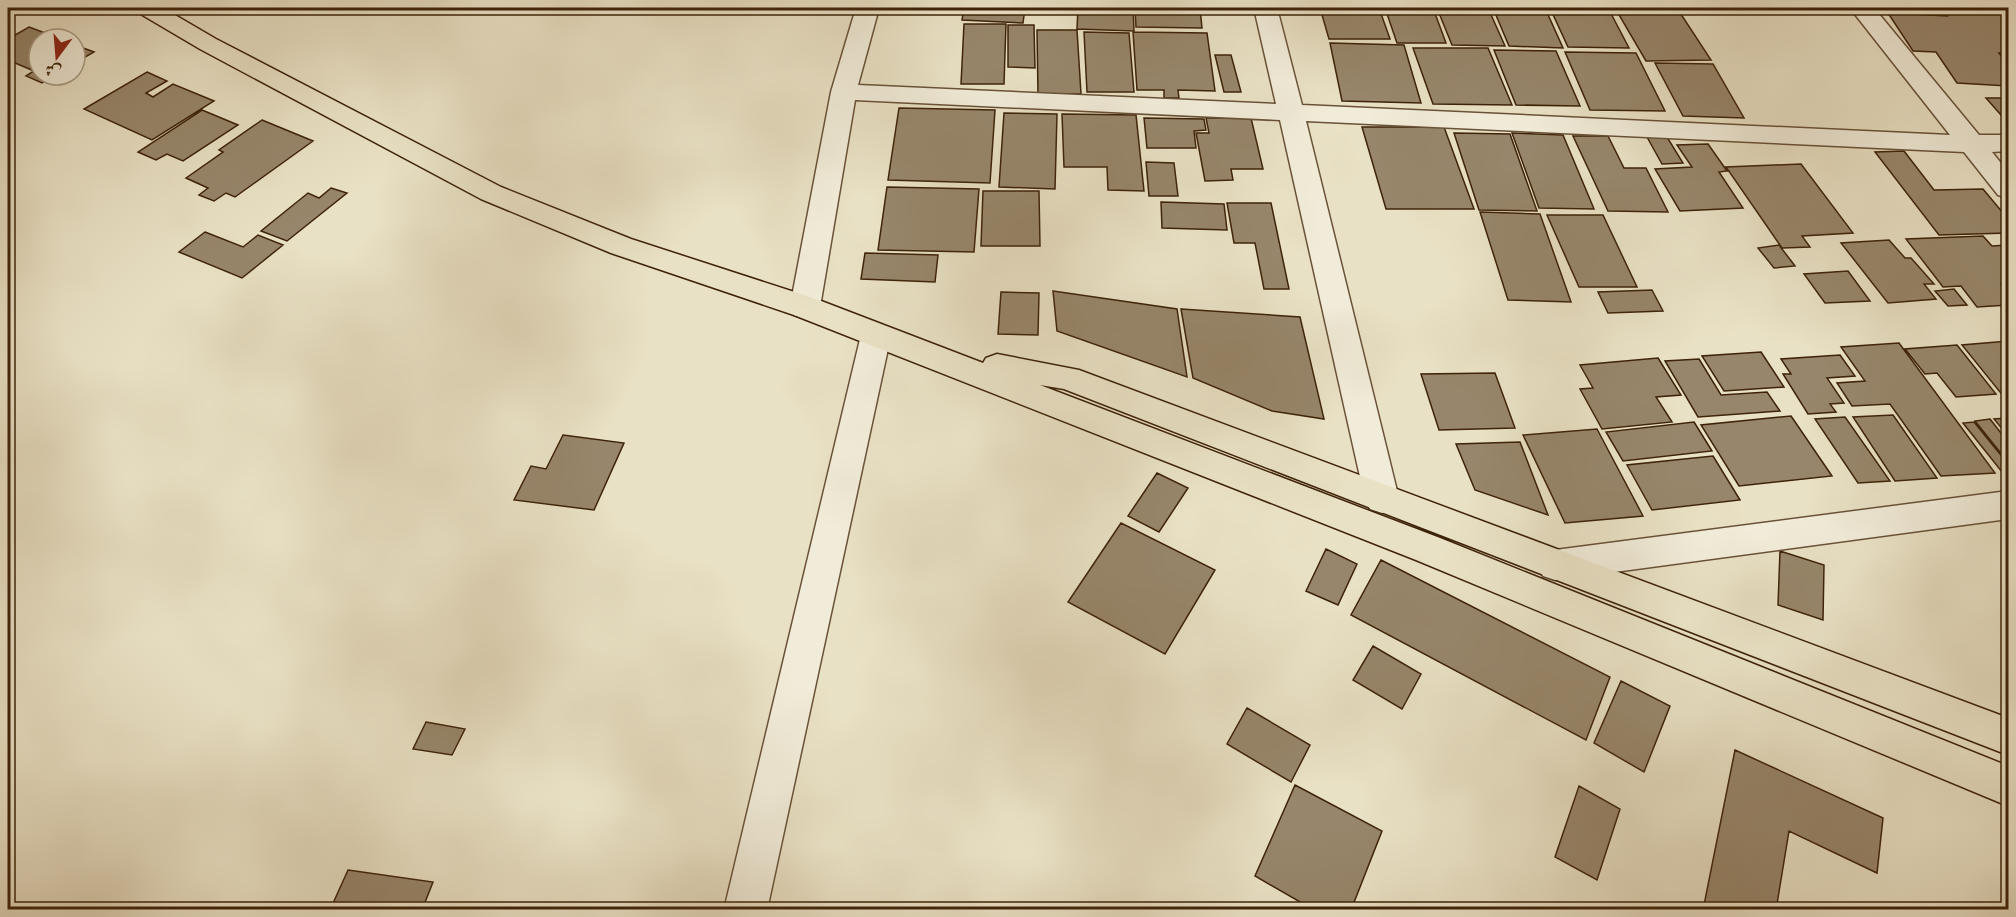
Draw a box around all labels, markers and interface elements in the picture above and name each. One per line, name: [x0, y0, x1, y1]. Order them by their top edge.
north arrow: [27, 27, 87, 87]
text: ش: [43, 60, 63, 82]

